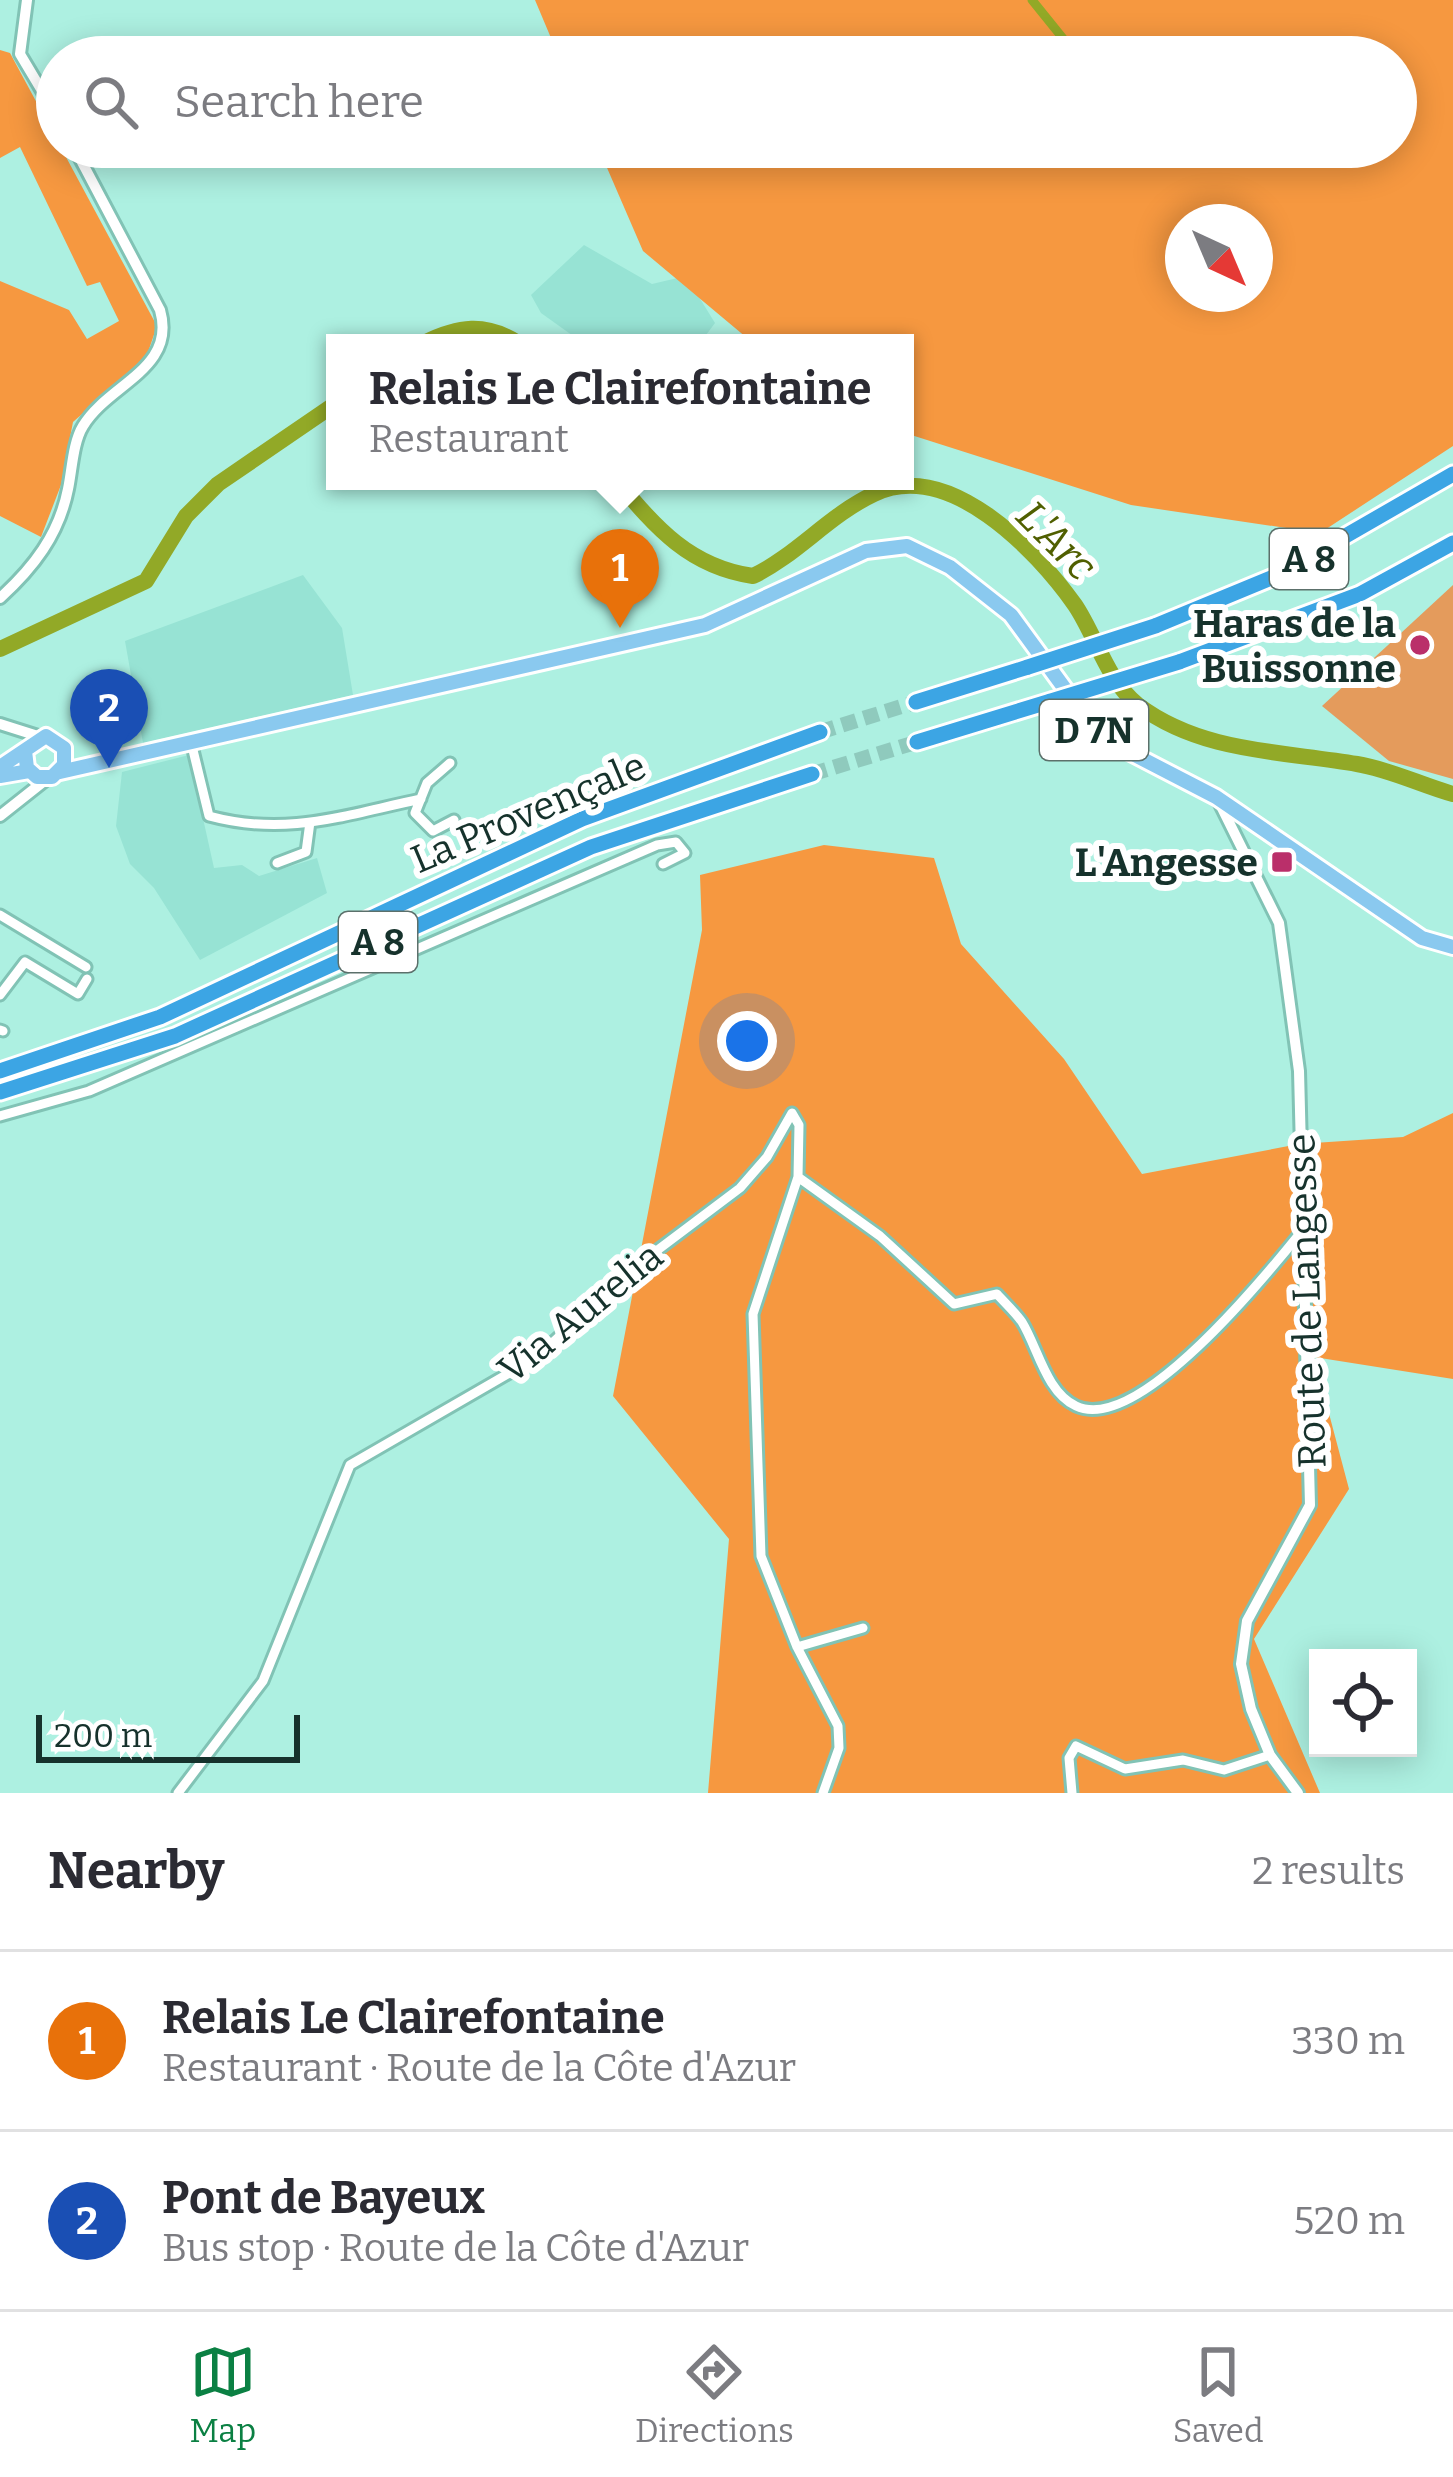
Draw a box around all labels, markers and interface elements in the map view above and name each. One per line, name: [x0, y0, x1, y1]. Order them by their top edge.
search box: [36, 36, 1417, 168]
icon: search: [78, 69, 144, 135]
text: Search here: [174, 75, 424, 129]
north arrow: [1165, 204, 1273, 312]
popup: [326, 334, 914, 490]
text: Relais Le Clairefontaine: [369, 362, 871, 416]
text: Restaurant: [369, 416, 569, 462]
water label: L'Arc: [1006, 491, 1106, 591]
pin: 1: [581, 529, 659, 628]
road number: A 8: [1270, 529, 1348, 589]
place label: Haras de la Buissonne: [1193, 601, 1396, 692]
marker: Haras de la Buissonne: [1407, 632, 1433, 658]
pin: 2: [70, 669, 148, 768]
road number: D 7N: [1040, 700, 1148, 760]
street label: La Provençale: [404, 743, 652, 883]
place label: L'Angesse: [1075, 840, 1258, 886]
marker: L'Angesse: [1269, 849, 1295, 875]
road number: A 8: [339, 912, 417, 972]
your location: [717, 1011, 777, 1071]
street label: Route de Langesse: [1278, 1133, 1336, 1469]
street label: Via Aurelia: [489, 1233, 672, 1393]
map controls: [1309, 1649, 1417, 1757]
button: locate: [1309, 1649, 1417, 1757]
scale bar: [36, 1709, 300, 1762]
text: 200 m: [54, 1716, 152, 1756]
text: Nearby: [48, 1840, 224, 1902]
text: 2 results: [1252, 1848, 1405, 1894]
text: Relais Le Clairefontaine: [162, 1991, 665, 2045]
text: 1: [79, 2018, 95, 2064]
text: 330 m: [1291, 2018, 1405, 2064]
text: Restaurant · Route de la Côte d'Azur: [162, 2045, 796, 2091]
text: Pont de Bayeux: [162, 2171, 485, 2225]
text: 2: [76, 2198, 98, 2244]
text: 520 m: [1294, 2198, 1405, 2244]
text: Bus stop · Route de la Côte d'Azur: [162, 2225, 749, 2271]
tab: Map: [190, 2339, 256, 2451]
tab: Directions: [635, 2339, 794, 2451]
tab: Saved: [1173, 2339, 1263, 2451]

